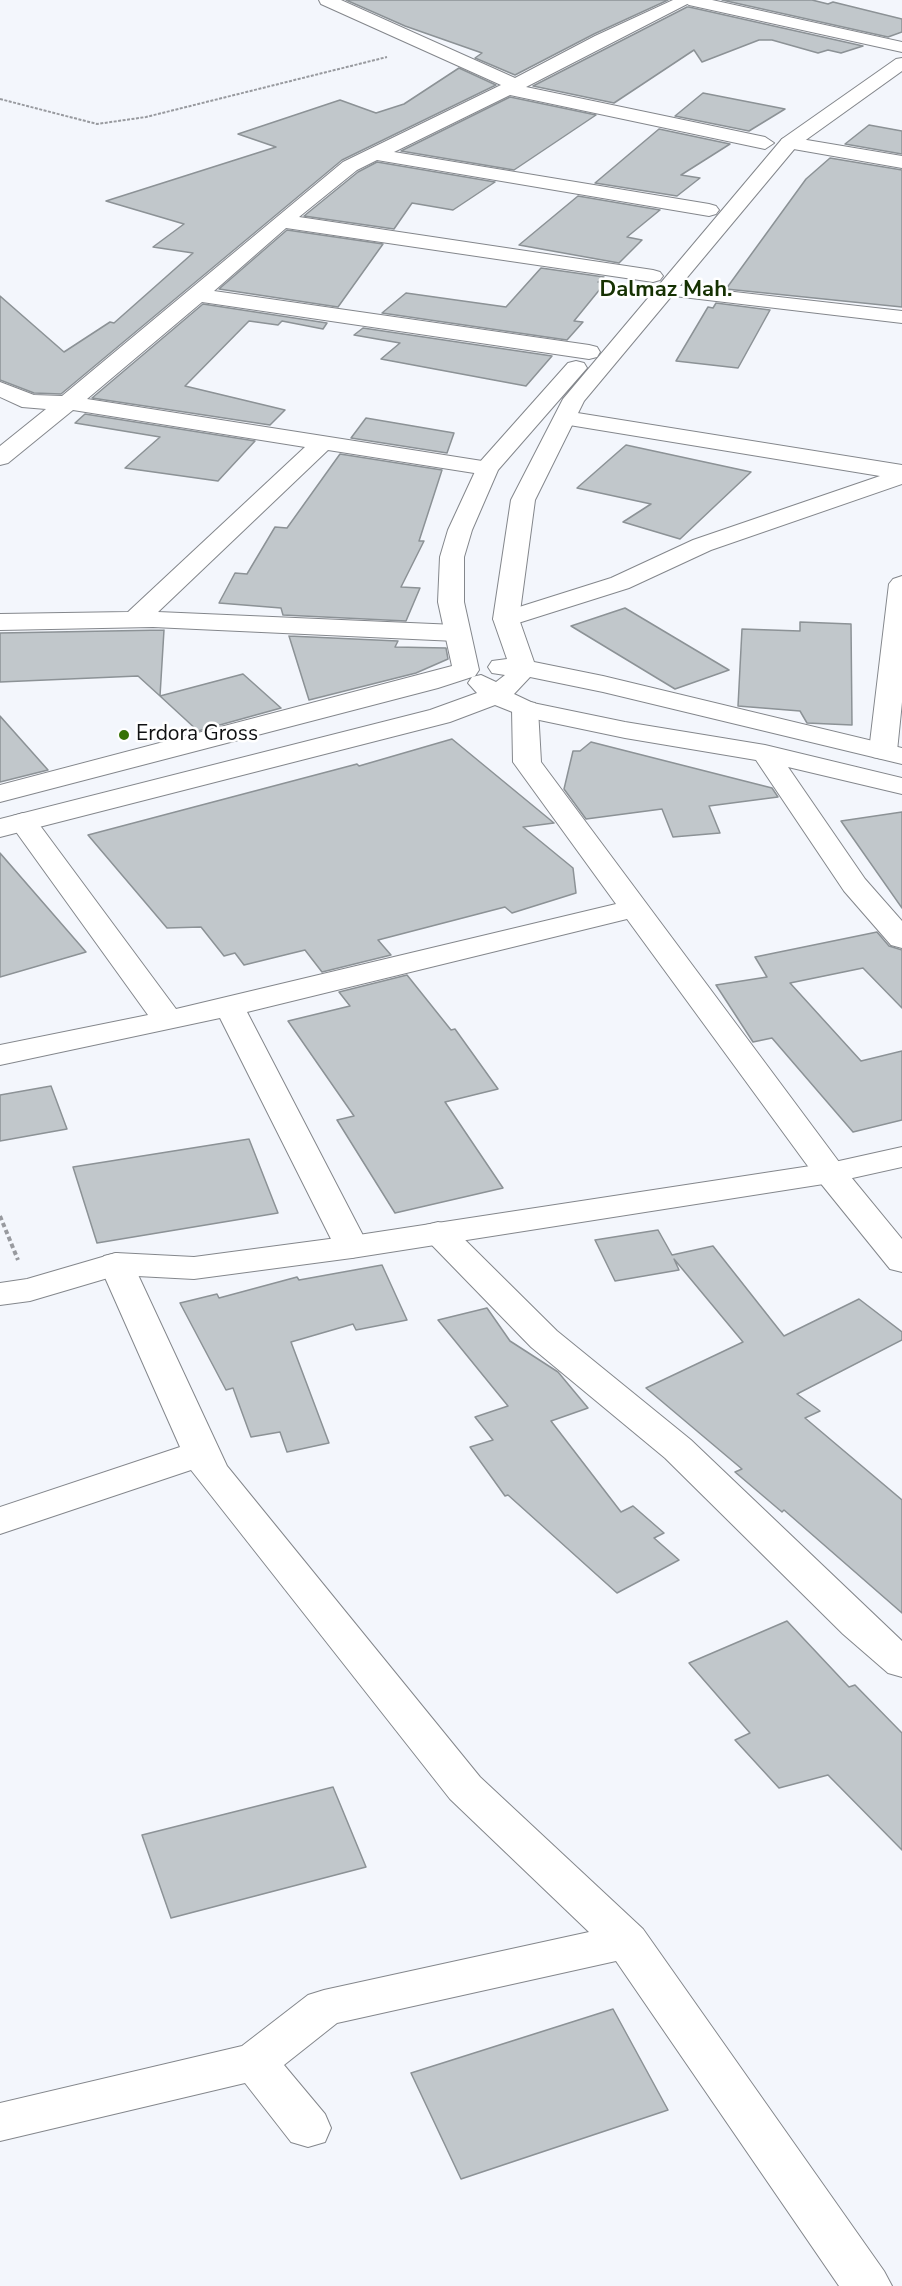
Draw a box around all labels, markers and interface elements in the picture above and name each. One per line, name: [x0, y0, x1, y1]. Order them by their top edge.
district label: Dalmaz Mah.: [600, 278, 732, 304]
place label: Erdora Gross: [136, 722, 258, 748]
marker: Erdora Gross: [117, 728, 131, 742]

